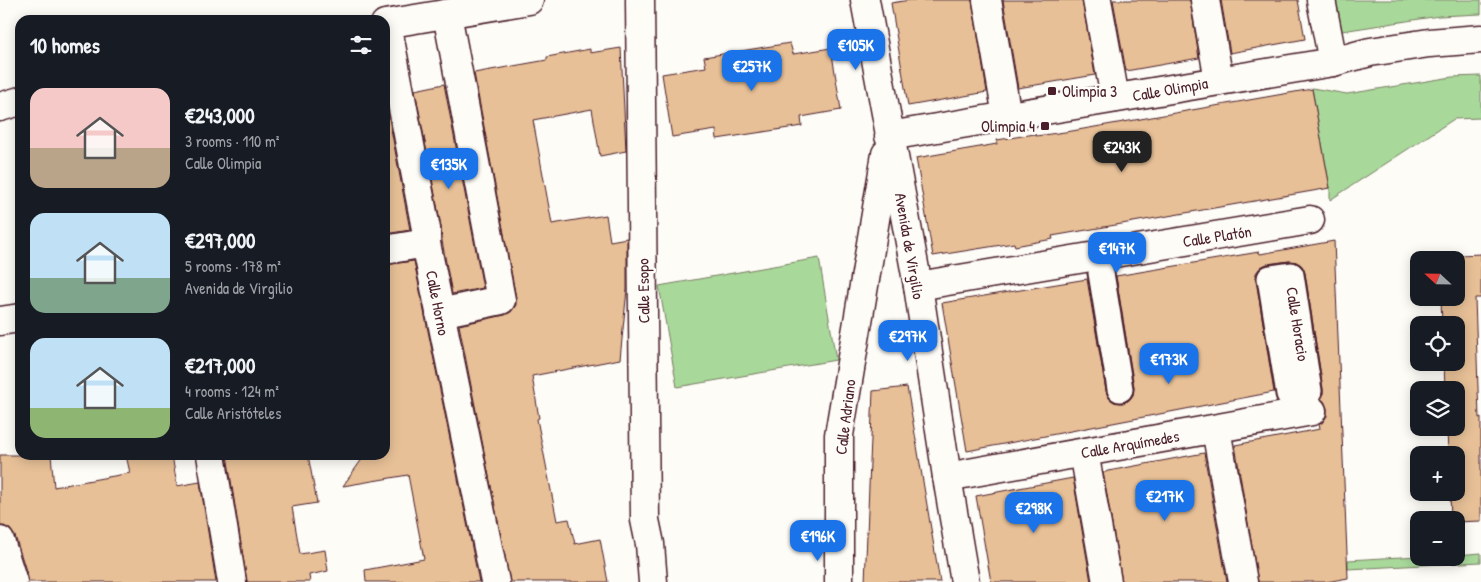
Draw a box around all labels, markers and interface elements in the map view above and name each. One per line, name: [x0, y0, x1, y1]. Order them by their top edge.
pin: €105K: [821, 28, 891, 71]
text: 10 homes: [30, 31, 100, 60]
icon: filters: [347, 31, 375, 59]
text: €105K: [838, 34, 874, 56]
pin: €257K: [717, 49, 787, 92]
text: €257K: [733, 55, 771, 77]
street label: Calle Olimpia: [1131, 72, 1209, 106]
place label: Olimpia 3: [1062, 80, 1117, 102]
marker: Olimpia 3: [1046, 85, 1058, 97]
text: €243,000: [185, 101, 255, 130]
icon: home: [70, 108, 130, 168]
place label: Olimpia 4: [981, 115, 1035, 137]
marker: Olimpia 4: [1039, 120, 1051, 132]
text: 3 rooms · 110 m²: [185, 130, 280, 152]
pin: €243K: [1087, 130, 1157, 173]
text: €243K: [1104, 136, 1140, 158]
pin: €135K: [414, 148, 484, 190]
text: Calle Olimpia: [185, 152, 261, 174]
text: €135K: [431, 153, 467, 175]
street label: Avenida de Virgilio: [890, 191, 930, 301]
street label: Calle Platón: [1181, 220, 1253, 252]
text: €297,000: [185, 226, 256, 255]
pin: €147K: [1082, 232, 1152, 274]
icon: home: [70, 233, 130, 293]
text: €147K: [1099, 237, 1135, 259]
north arrow: [1410, 251, 1465, 306]
map controls: [1410, 251, 1465, 566]
text: 5 rooms · 178 m²: [185, 255, 281, 277]
street label: Calle Esopo: [631, 258, 655, 324]
street label: Calle Horno: [421, 269, 455, 338]
text: Avenida de Virgilio: [185, 277, 293, 299]
street label: Calle Horacio: [1281, 285, 1315, 363]
button: locate: [1410, 316, 1465, 371]
pin: €297K: [873, 320, 943, 362]
text: €297K: [889, 325, 927, 347]
pin: €173K: [1134, 342, 1204, 385]
text: €173K: [1151, 348, 1187, 370]
text: €217,000: [185, 351, 255, 380]
icon: home: [70, 358, 130, 418]
street label: Calle Adriano: [829, 378, 861, 456]
text: 4 rooms · 124 m²: [185, 380, 279, 402]
button: layers: [1410, 381, 1465, 436]
text: Calle Aristóteles: [185, 402, 281, 424]
street label: Calle Arquímedes: [1079, 425, 1181, 463]
button: +: [1410, 446, 1465, 501]
pin: €217K: [1130, 480, 1200, 522]
text: €217K: [1146, 485, 1184, 507]
pin: €298K: [999, 492, 1069, 534]
text: €298K: [1016, 497, 1052, 519]
button: −: [1410, 511, 1465, 566]
pin: €196K: [783, 520, 853, 562]
text: €196K: [801, 525, 835, 547]

